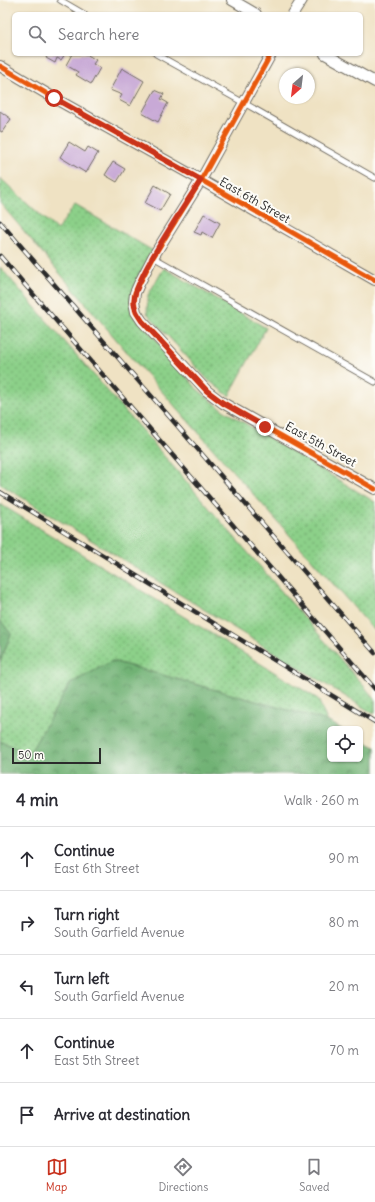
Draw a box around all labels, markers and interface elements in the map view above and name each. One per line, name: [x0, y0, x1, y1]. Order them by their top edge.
search box: [12, 12, 363, 56]
icon: search: [26, 23, 48, 45]
text: Search here: [58, 25, 139, 44]
north arrow: [279, 68, 315, 104]
route start: [45, 89, 63, 107]
street label: East 6th Street: [217, 174, 293, 226]
route end: [256, 418, 274, 436]
street label: East 5th Street: [283, 418, 359, 470]
map controls: [327, 726, 363, 762]
button: locate: [327, 726, 363, 762]
scale bar: [12, 746, 101, 765]
text: 50 m: [18, 748, 44, 762]
text: 4 min: [16, 789, 58, 811]
text: Walk · 260 m: [284, 792, 359, 809]
text: Continue: [54, 841, 115, 860]
icon: ahead: [16, 848, 38, 870]
text: 90 m: [328, 850, 359, 867]
text: East 6th Street: [54, 860, 139, 877]
text: Turn right: [54, 905, 119, 924]
icon: right: [16, 912, 38, 934]
text: 80 m: [328, 914, 359, 931]
text: South Garfield Avenue: [54, 924, 185, 941]
text: Turn left: [54, 969, 109, 988]
icon: left: [16, 976, 38, 998]
text: 20 m: [329, 978, 359, 995]
text: South Garfield Avenue: [54, 988, 185, 1005]
text: Continue: [54, 1033, 115, 1052]
icon: ahead: [16, 1040, 38, 1062]
text: 70 m: [330, 1042, 359, 1059]
text: East 5th Street: [54, 1052, 139, 1069]
icon: arrive: [16, 1104, 38, 1126]
text: Arrive at destination: [54, 1105, 190, 1124]
tab: Map: [46, 1156, 68, 1194]
tab: Directions: [159, 1156, 208, 1194]
tab: Saved: [299, 1156, 329, 1194]

